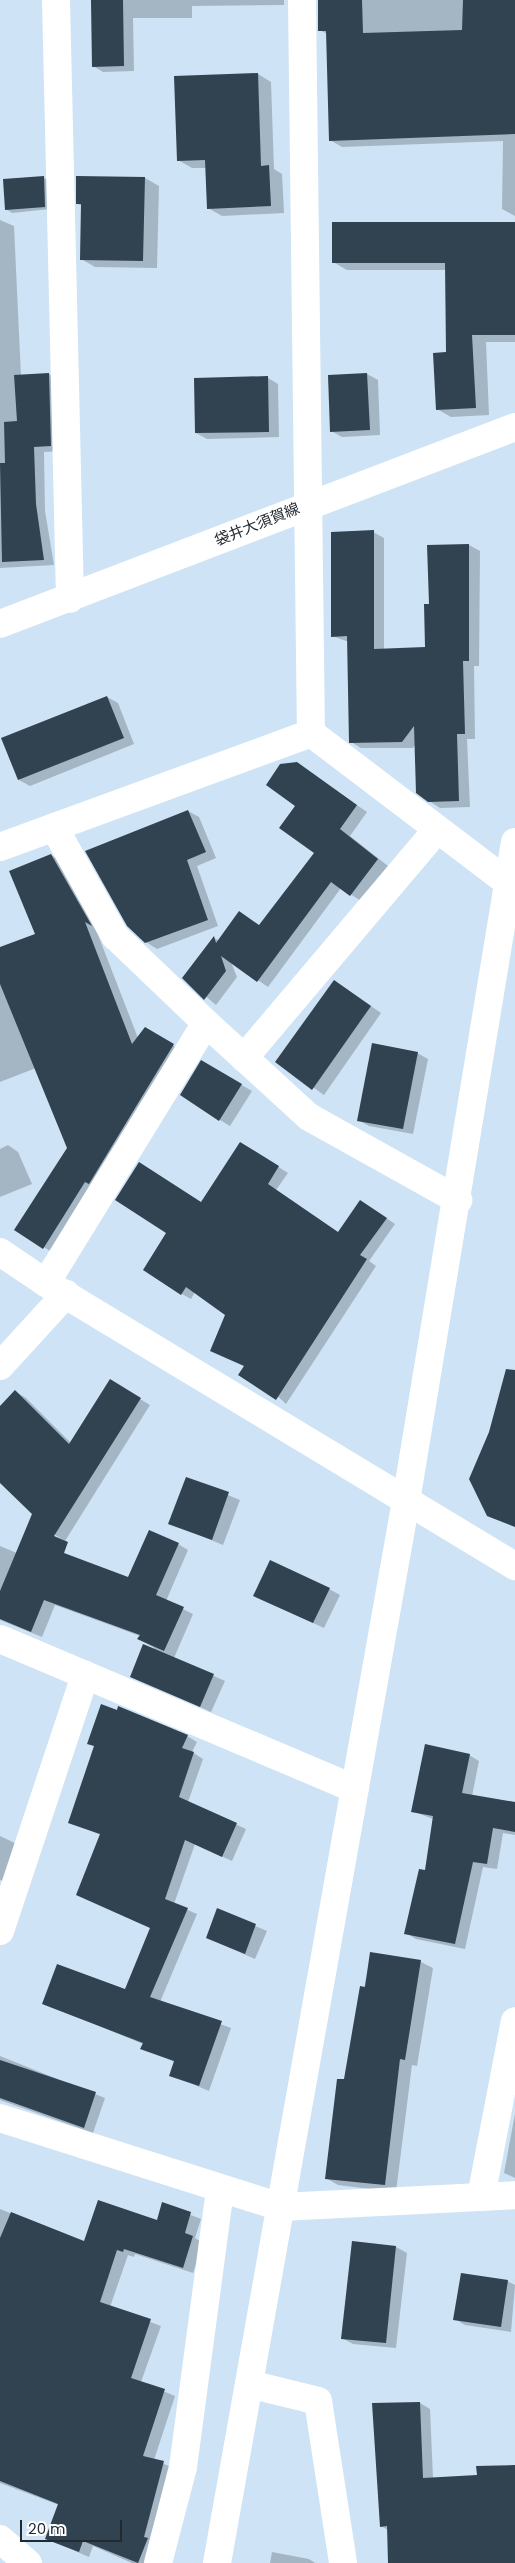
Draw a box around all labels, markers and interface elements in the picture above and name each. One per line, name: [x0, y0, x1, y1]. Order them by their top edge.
street label: 袋井大須賀線: [212, 499, 302, 549]
scale bar: [22, 2510, 125, 2542]
text: 20 m: [28, 2518, 66, 2539]

